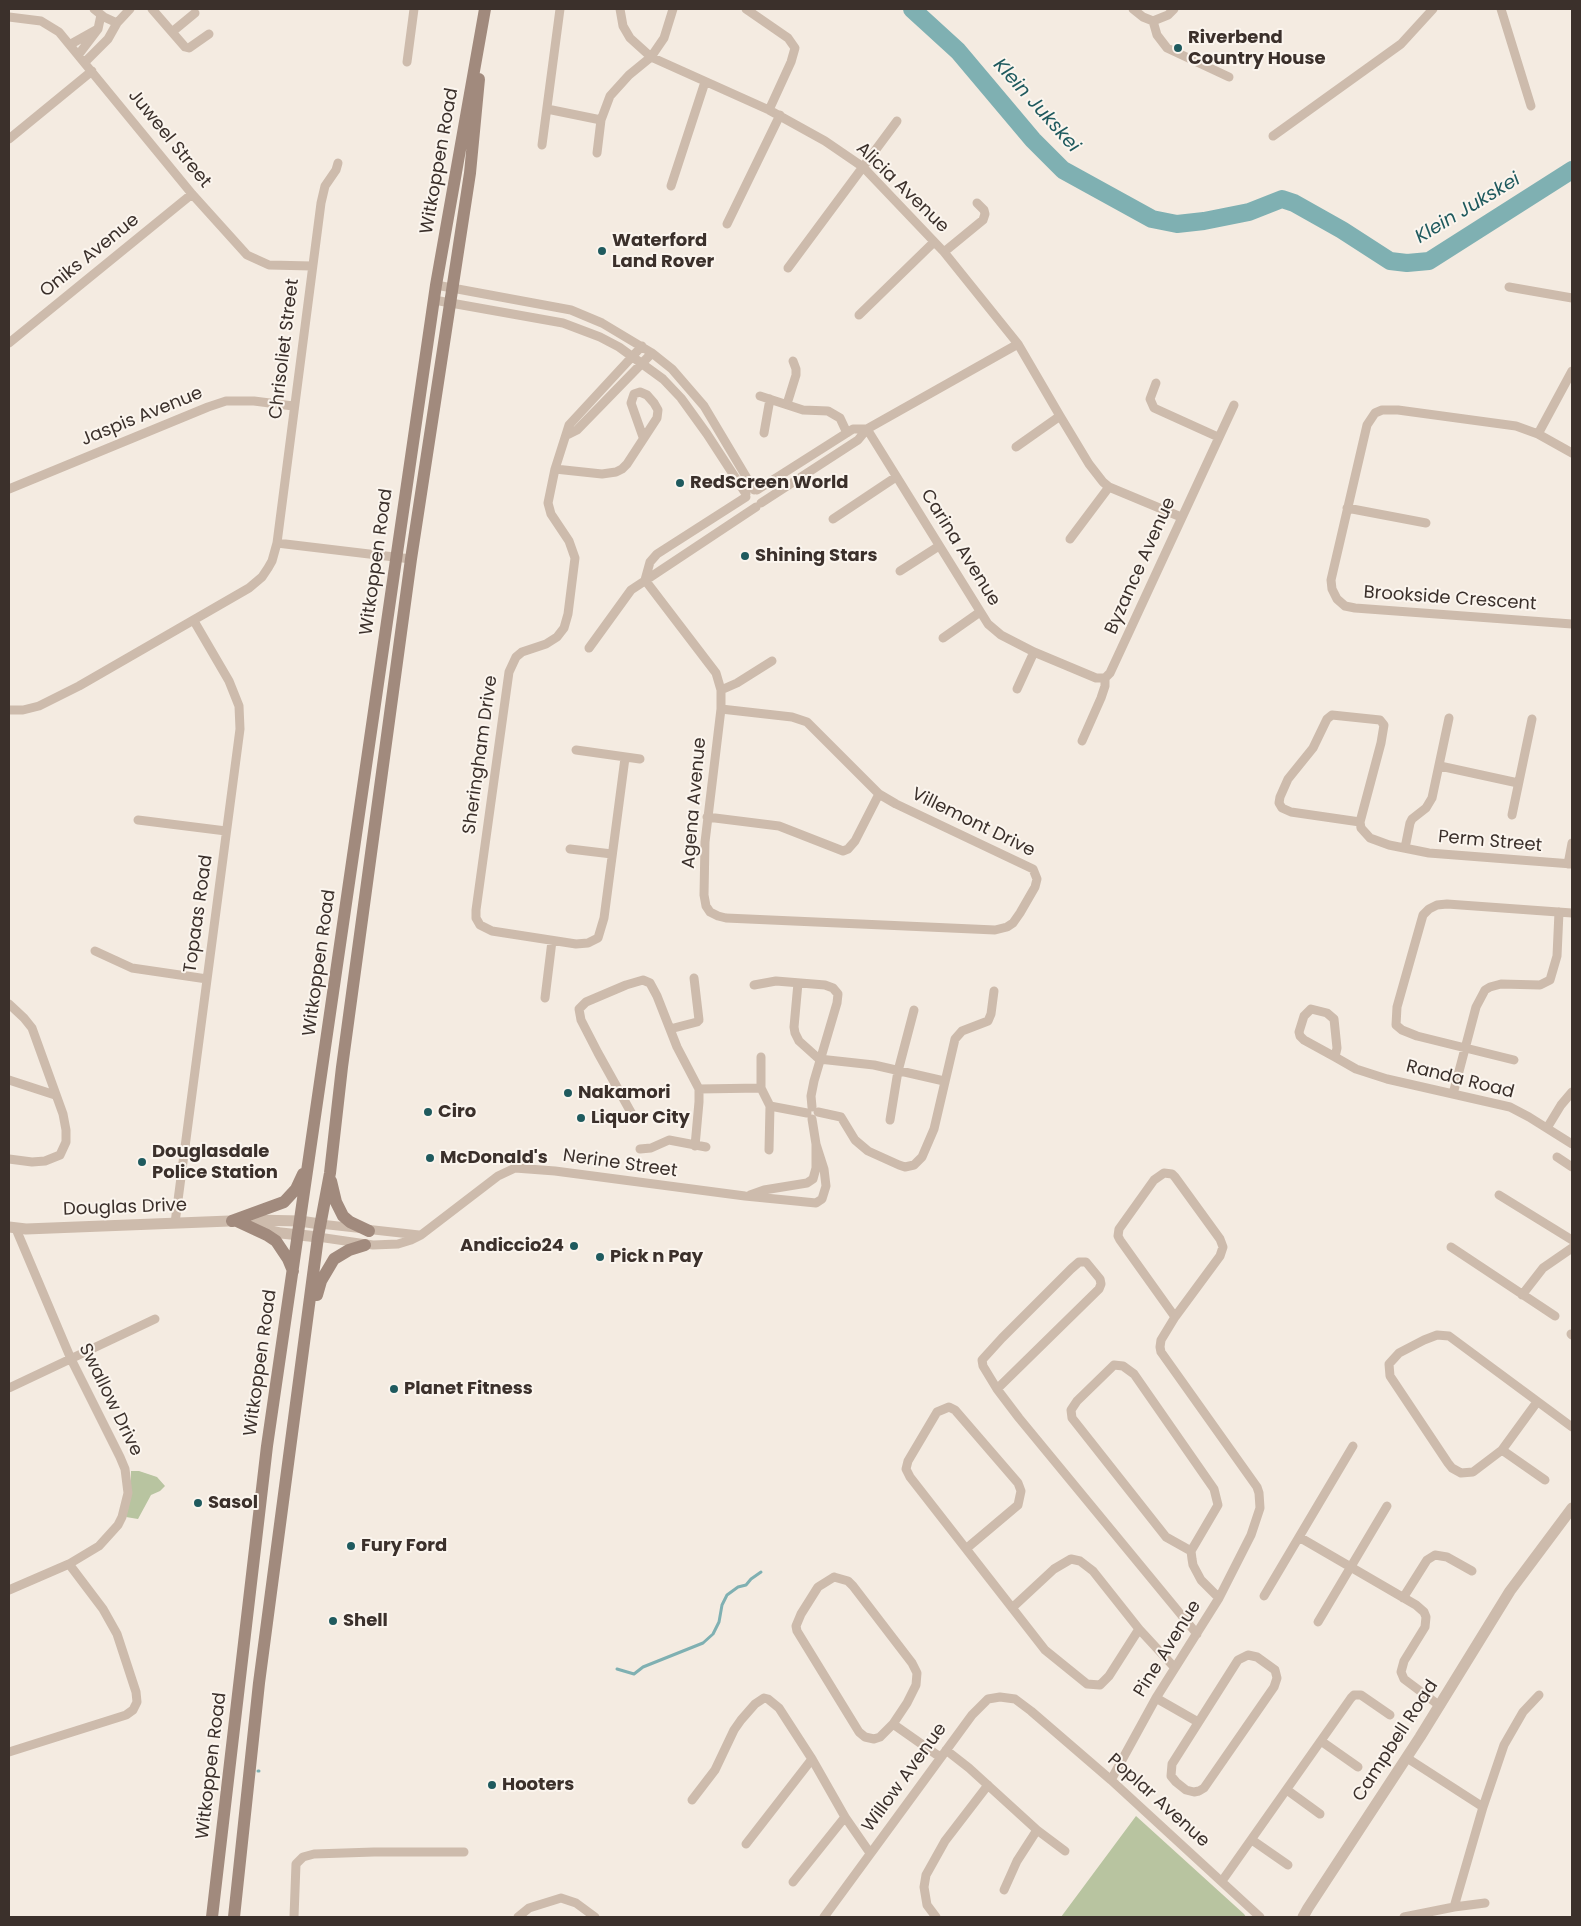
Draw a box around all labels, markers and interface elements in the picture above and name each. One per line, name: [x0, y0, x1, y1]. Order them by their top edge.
place label: Riverbend Country House: [1188, 27, 1326, 70]
marker: Riverbend Country House: [1172, 42, 1184, 54]
water label: Klein Jukskei: [988, 54, 1084, 158]
street label: Juweel Street: [123, 86, 215, 192]
street label: Witkoppen Road: [417, 86, 463, 236]
street label: Alicia Avenue: [851, 138, 953, 238]
water label: Klein Jukskei: [1411, 169, 1525, 249]
street label: Oniks Avenue: [36, 209, 144, 303]
place label: Waterford Land Rover: [612, 230, 714, 272]
marker: Waterford Land Rover: [596, 245, 608, 257]
street label: Chrisoliet Street: [266, 277, 304, 421]
street label: Jaspis Avenue: [78, 383, 206, 451]
place label: RedScreen World: [690, 472, 848, 494]
marker: RedScreen World: [674, 477, 686, 489]
street label: Carina Avenue: [916, 486, 1004, 610]
street label: Witkoppen Road: [356, 487, 398, 637]
street label: Byzance Avenue: [1101, 494, 1181, 638]
place label: Shining Stars: [755, 545, 877, 567]
marker: Shining Stars: [739, 550, 751, 562]
street label: Brookside Crescent: [1363, 582, 1537, 616]
street label: Sheringham Drive: [459, 674, 503, 836]
street label: Agena Avenue: [679, 737, 711, 869]
street label: Villemont Drive: [908, 784, 1038, 862]
street label: Perm Street: [1437, 827, 1543, 857]
street label: Topaas Road: [180, 854, 218, 974]
street label: Witkoppen Road: [299, 888, 341, 1038]
street label: Randa Road: [1404, 1056, 1516, 1104]
place label: Nakamori: [578, 1082, 671, 1104]
marker: Nakamori: [562, 1087, 574, 1099]
place label: Ciro: [438, 1101, 476, 1123]
marker: Ciro: [422, 1106, 434, 1118]
place label: Liquor City: [591, 1107, 690, 1129]
marker: Liquor City: [575, 1112, 587, 1124]
place label: Douglasdale Police Station: [152, 1141, 278, 1184]
street label: Nerine Street: [561, 1145, 679, 1183]
place label: McDonald's: [440, 1147, 548, 1169]
marker: McDonald's: [424, 1152, 436, 1164]
marker: Douglasdale Police Station: [136, 1156, 148, 1168]
street label: Douglas Drive: [63, 1195, 187, 1221]
place label: Andiccio24: [460, 1235, 564, 1257]
marker: Andiccio24: [568, 1240, 580, 1252]
place label: Pick n Pay: [610, 1246, 703, 1268]
marker: Pick n Pay: [594, 1251, 606, 1263]
street label: Witkoppen Road: [240, 1288, 282, 1438]
street label: Swallow Drive: [73, 1340, 147, 1460]
place label: Planet Fitness: [404, 1378, 533, 1400]
marker: Planet Fitness: [388, 1383, 400, 1395]
place label: Sasol: [208, 1492, 258, 1514]
marker: Sasol: [192, 1497, 204, 1509]
place label: Fury Ford: [361, 1535, 447, 1557]
marker: Fury Ford: [345, 1540, 357, 1552]
street label: Pine Avenue: [1130, 1597, 1206, 1701]
place label: Shell: [343, 1610, 388, 1632]
marker: Shell: [327, 1615, 339, 1627]
street label: Campbell Road: [1349, 1676, 1443, 1806]
street label: Witkoppen Road: [192, 1691, 232, 1841]
street label: Willow Avenue: [858, 1719, 952, 1837]
street label: Poplar Avenue: [1103, 1750, 1213, 1852]
place label: Hooters: [502, 1774, 574, 1796]
marker: Hooters: [486, 1779, 498, 1791]

